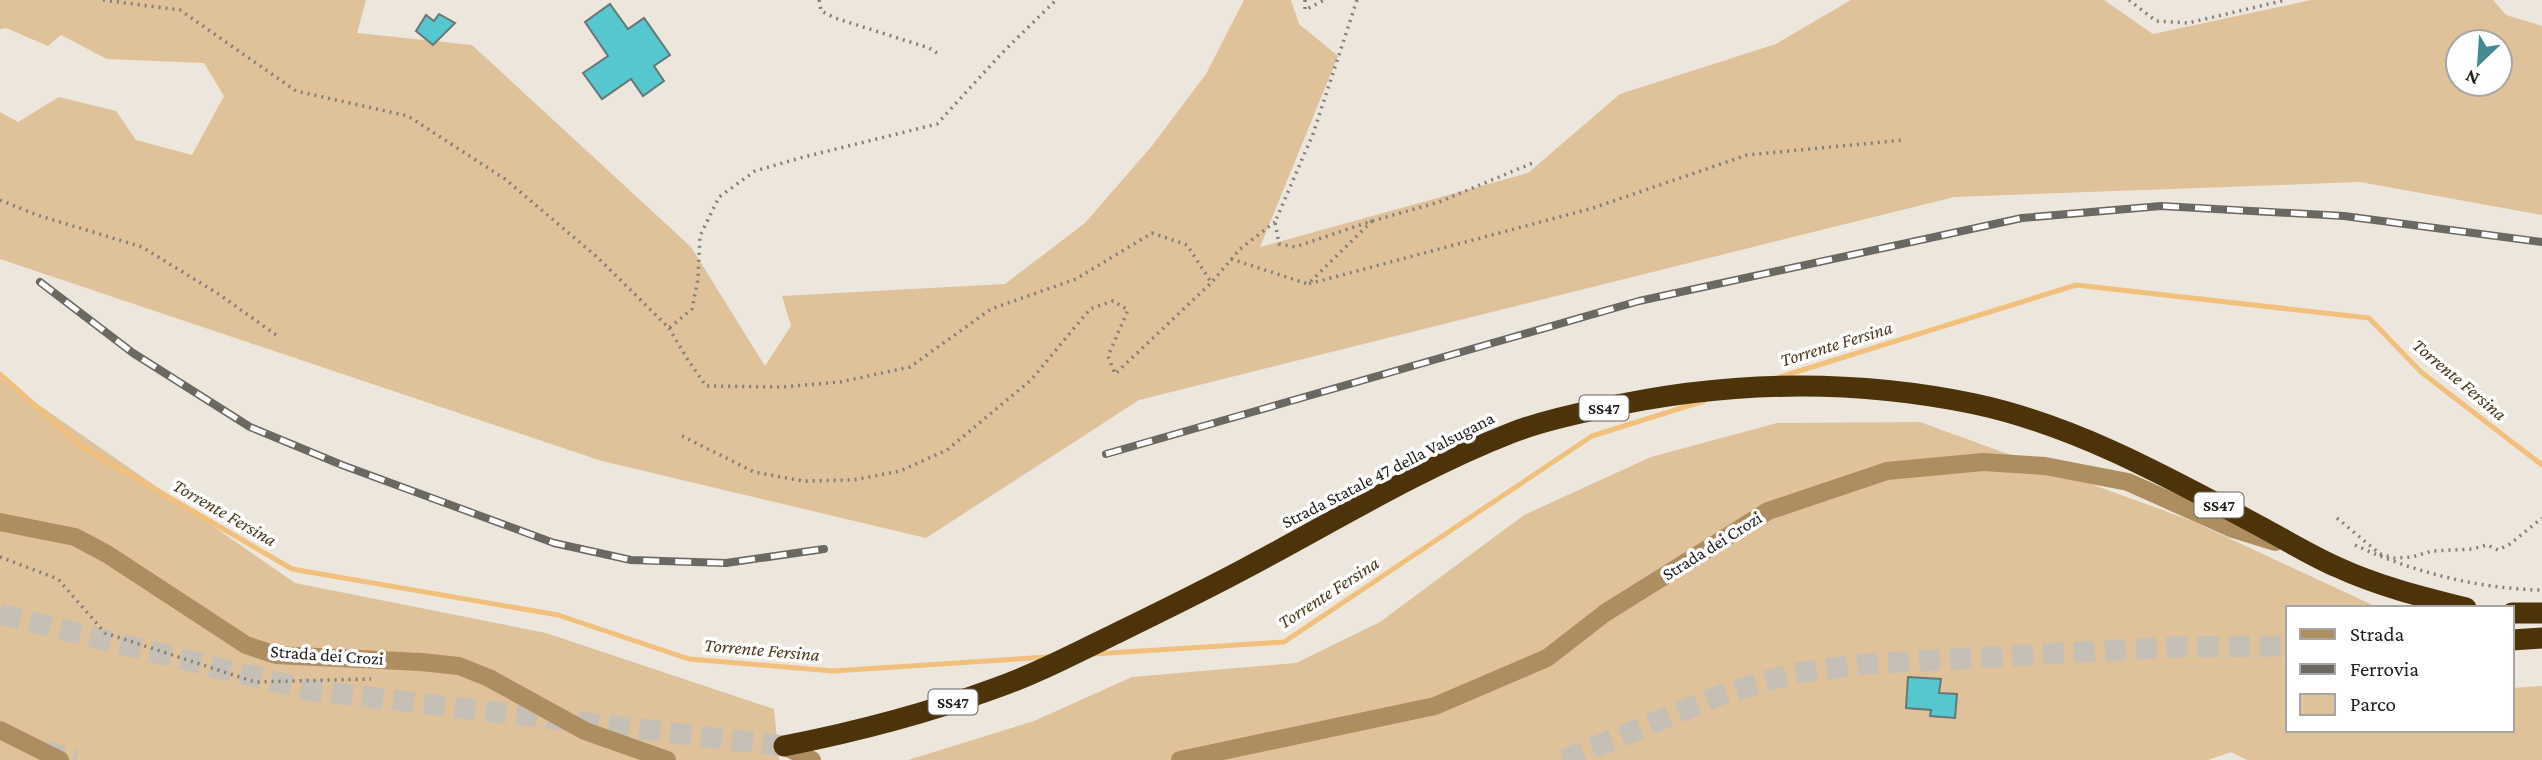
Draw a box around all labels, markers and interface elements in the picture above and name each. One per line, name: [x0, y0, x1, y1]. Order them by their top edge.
north arrow: [2444, 28, 2514, 98]
text: N: [2462, 66, 2482, 90]
water label: Torrente Fersina: [1778, 316, 1895, 370]
water label: Torrente Fersina: [2408, 334, 2511, 425]
road number: SS47: [1580, 396, 1628, 420]
street label: Strada Statale 47 della Valsugana: [1278, 408, 1498, 532]
water label: Torrente Fersina: [169, 474, 280, 551]
road number: SS47: [2194, 492, 2244, 518]
street label: Strada dei Crozi: [1659, 507, 1766, 585]
water label: Torrente Fersina: [1274, 552, 1383, 633]
legend: [2286, 606, 2514, 732]
text: Strada: [2350, 622, 2405, 646]
water label: Torrente Fersina: [703, 634, 821, 665]
street label: Strada dei Crozi: [270, 641, 385, 669]
text: Ferrovia: [2350, 657, 2419, 681]
road number: SS47: [928, 690, 978, 715]
text: Parco: [2350, 692, 2396, 716]

